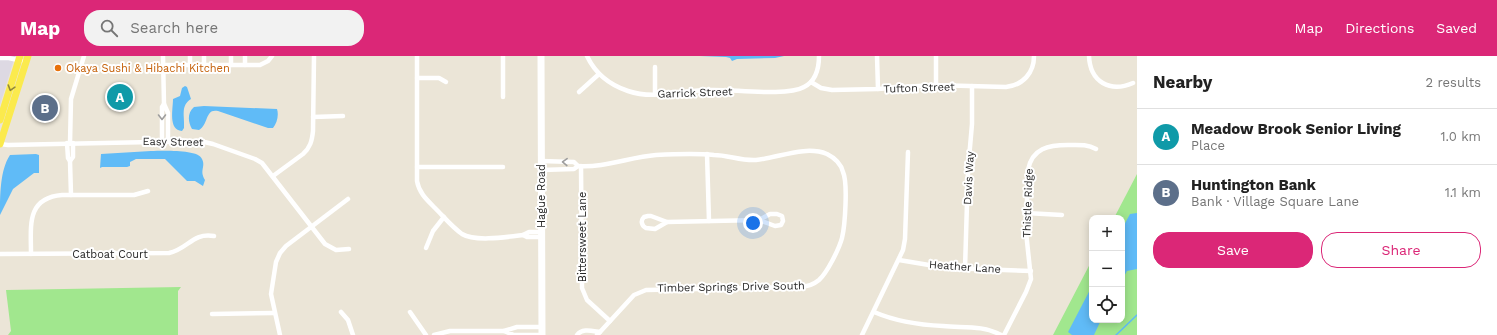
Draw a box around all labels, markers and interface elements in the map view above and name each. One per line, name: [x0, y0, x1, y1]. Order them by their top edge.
search box: [84, 10, 364, 46]
text: Map: [20, 17, 60, 40]
icon: search: [98, 17, 120, 39]
text: Search here: [130, 19, 218, 37]
text: Map: [1295, 20, 1323, 36]
text: Directions: [1345, 20, 1414, 36]
text: Saved: [1436, 20, 1477, 36]
place label: Okaya Sushi & Hibachi Kitchen: [66, 62, 230, 75]
marker: Okaya Sushi & Hibachi Kitchen: [53, 63, 63, 73]
text: Nearby: [1153, 72, 1212, 92]
text: 2 results: [1426, 75, 1481, 90]
street label: Tufton Street: [883, 80, 955, 96]
pin: A: [107, 82, 133, 112]
one-way arrow: [7, 85, 16, 92]
street label: Garrick Street: [657, 85, 733, 101]
pin: B: [32, 93, 58, 123]
one-way arrow: [158, 114, 166, 120]
text: Meadow Brook Senior Living: [1191, 120, 1401, 138]
text: A: [1162, 129, 1170, 144]
text: 1.0 km: [1441, 129, 1481, 144]
street label: Easy Street: [142, 135, 204, 149]
text: Place: [1191, 138, 1225, 153]
street label: Davis Way: [961, 151, 977, 205]
one-way arrow: [562, 157, 568, 166]
street label: Hague Road: [535, 164, 548, 228]
street label: Thistle Ridge: [1020, 168, 1036, 238]
text: Huntington Bank: [1191, 176, 1316, 194]
text: B: [1162, 185, 1170, 200]
text: 1.1 km: [1445, 185, 1481, 200]
street label: Bittersweet Lane: [576, 192, 589, 282]
text: Bank · Village Square Lane: [1191, 194, 1359, 209]
your location: [743, 213, 763, 233]
map controls: [1089, 215, 1125, 323]
button: +: [1089, 215, 1125, 251]
button: Save: [1153, 232, 1313, 268]
button: Share: [1321, 232, 1481, 268]
street label: Catboat Court: [72, 248, 148, 261]
button: −: [1089, 251, 1125, 287]
street label: Heather Lane: [929, 258, 1001, 276]
street label: Timber Springs Drive South: [657, 279, 805, 295]
button: locate: [1089, 287, 1125, 323]

